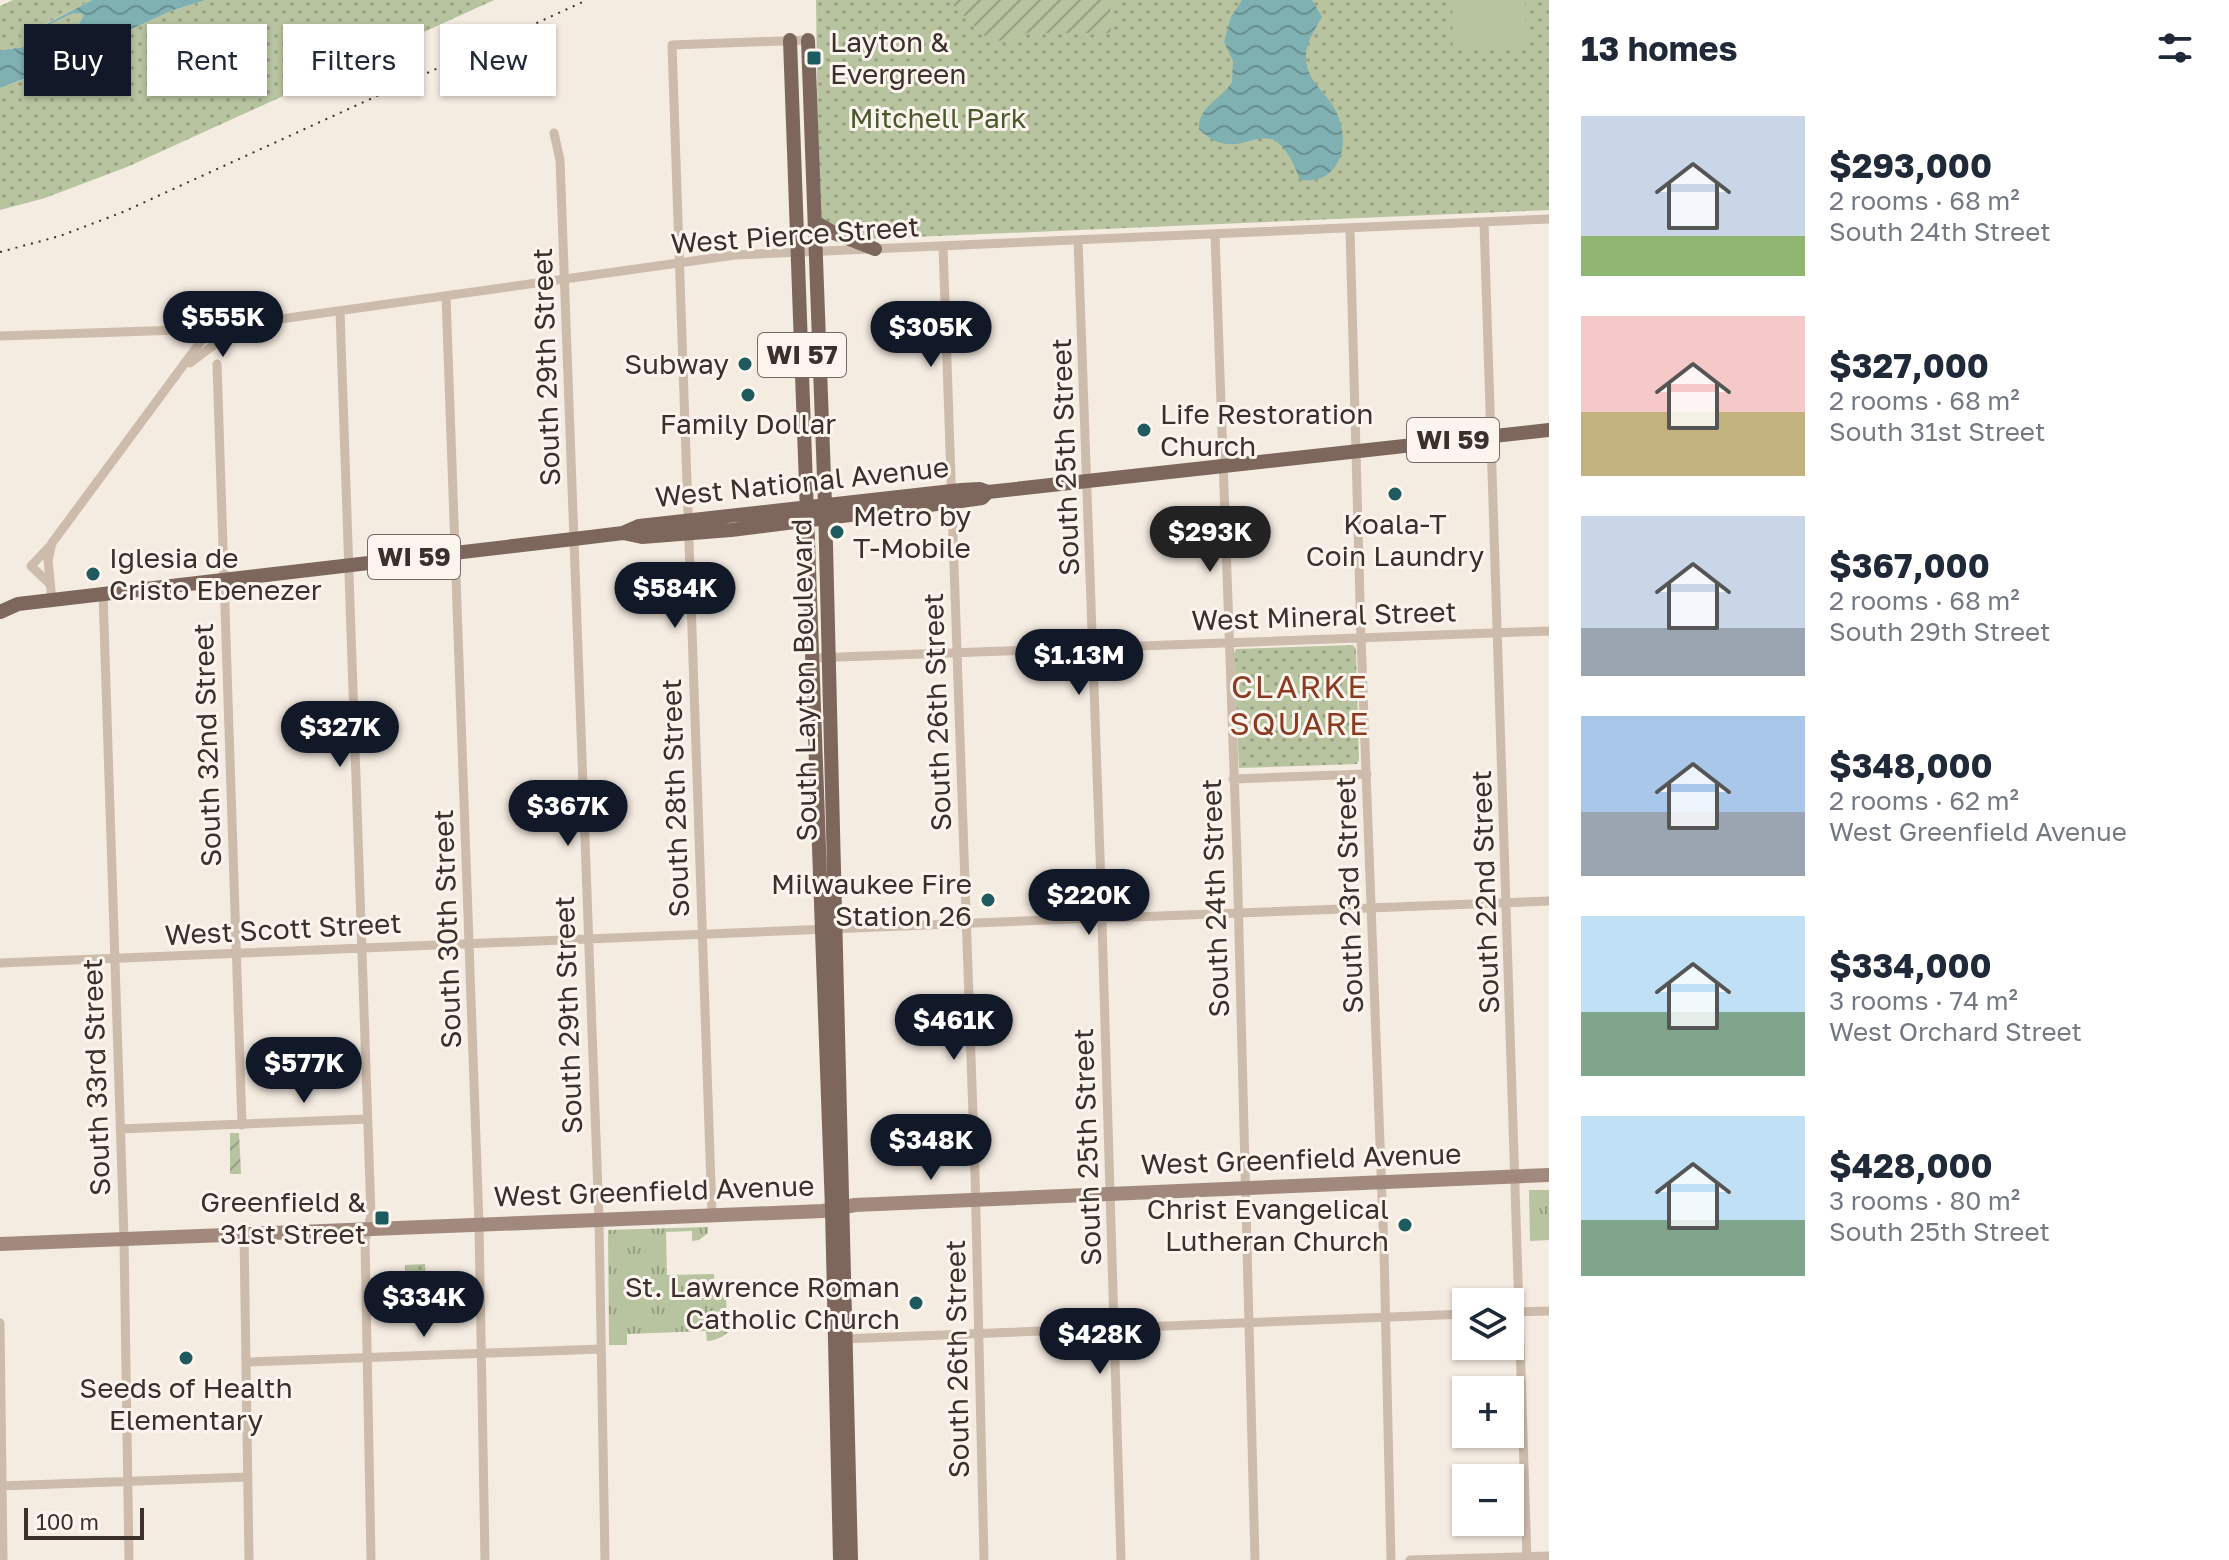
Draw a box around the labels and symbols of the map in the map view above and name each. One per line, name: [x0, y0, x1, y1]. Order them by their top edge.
place label: Layton & Evergreen: [830, 25, 966, 90]
marker: Layton & Evergreen: [805, 49, 823, 67]
park label: Mitchell Park: [849, 101, 1027, 134]
street label: West Pierce Street: [670, 209, 920, 260]
street label: South 29th Street: [525, 247, 566, 487]
pin: $555K: [167, 291, 279, 359]
pin: $305K: [875, 301, 987, 369]
road number: WI 57: [758, 333, 846, 377]
street label: South 25th Street: [1044, 338, 1085, 576]
place label: Subway: [624, 347, 729, 380]
marker: Subway: [736, 355, 754, 373]
marker: Family Dollar: [739, 386, 757, 404]
place label: Life Restoration Church: [1160, 397, 1373, 462]
place label: Family Dollar: [660, 407, 836, 440]
road number: WI 59: [1407, 418, 1499, 462]
marker: Life Restoration Church: [1135, 421, 1153, 439]
street label: West National Avenue: [653, 450, 950, 513]
marker: Koala-T Coin Laundry: [1386, 485, 1404, 503]
place label: Metro by T-Mobile: [853, 499, 972, 564]
pin: $293K: [1154, 506, 1266, 574]
place label: Koala-T Coin Laundry: [1306, 507, 1485, 572]
street label: South Layton Boulevard: [784, 518, 823, 842]
marker: Metro by T-Mobile: [828, 523, 846, 541]
road number: WI 59: [368, 535, 460, 579]
place label: Iglesia de Cristo Ebenezer: [109, 541, 322, 606]
pin: $584K: [619, 562, 731, 630]
marker: Iglesia de Cristo Ebenezer: [84, 565, 102, 583]
street label: South 26th Street: [916, 592, 957, 832]
street label: West Mineral Street: [1191, 594, 1457, 637]
street label: South 32nd Street: [186, 623, 227, 868]
pin: $1.13M: [1014, 629, 1144, 697]
district label: CLARKE SQUARE: [1229, 667, 1371, 742]
street label: South 28th Street: [654, 678, 695, 918]
pin: $327K: [284, 701, 396, 769]
street label: South 22nd Street: [1464, 770, 1505, 1014]
street label: South 23rd Street: [1328, 776, 1369, 1014]
street label: South 24th Street: [1194, 778, 1235, 1018]
pin: $367K: [512, 780, 624, 848]
street label: South 30th Street: [426, 809, 467, 1049]
place label: Milwaukee Fire Station 26: [771, 867, 972, 932]
pin: $220K: [1033, 869, 1145, 937]
marker: Milwaukee Fire Station 26: [979, 891, 997, 909]
street label: South 29th Street: [547, 895, 588, 1135]
street label: West Scott Street: [164, 906, 402, 951]
street label: South 33rd Street: [75, 958, 116, 1196]
pin: $461K: [898, 994, 1010, 1062]
street label: South 25th Street: [1066, 1028, 1107, 1266]
pin: $577K: [248, 1037, 360, 1105]
pin: $348K: [875, 1114, 987, 1182]
street label: West Greenfield Avenue: [1140, 1136, 1462, 1181]
street label: West Greenfield Avenue: [493, 1168, 815, 1213]
place label: Greenfield & 31st Street: [200, 1185, 366, 1250]
place label: Christ Evangelical Lutheran Church: [1147, 1192, 1389, 1257]
marker: Greenfield & 31st Street: [373, 1209, 391, 1227]
marker: Christ Evangelical Lutheran Church: [1396, 1216, 1414, 1234]
street label: South 26th Street: [938, 1239, 975, 1479]
place label: St. Lawrence Roman Catholic Church: [625, 1270, 900, 1335]
pin: $334K: [368, 1271, 480, 1339]
marker: St. Lawrence Roman Catholic Church: [907, 1294, 925, 1312]
pin: $428K: [1044, 1308, 1156, 1376]
marker: Seeds of Health Elementary: [177, 1349, 195, 1367]
place label: Seeds of Health Elementary: [79, 1371, 293, 1436]
scale bar: [24, 1504, 144, 1540]

